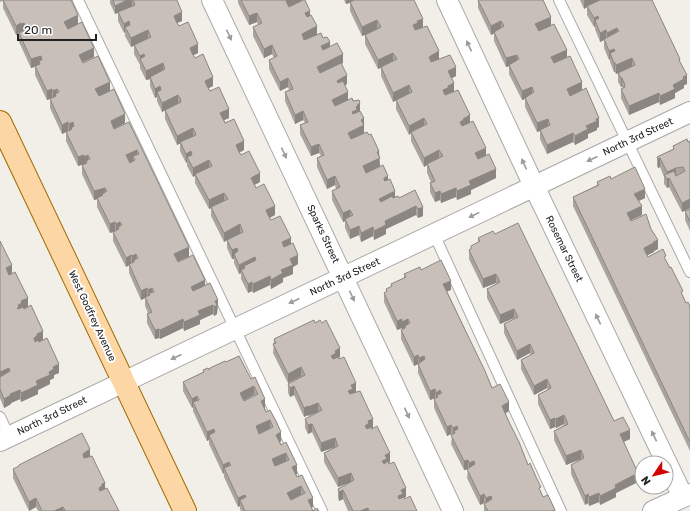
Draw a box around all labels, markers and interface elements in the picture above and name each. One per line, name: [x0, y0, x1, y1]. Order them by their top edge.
scale bar: [18, 16, 96, 42]
text: 20 m: [24, 23, 52, 37]
one-way arrow: [226, 30, 232, 41]
one-way arrow: [466, 41, 472, 52]
street label: North 3rd Street: [601, 115, 675, 158]
one-way arrow: [281, 147, 287, 158]
one-way arrow: [586, 156, 597, 162]
one-way arrow: [521, 158, 527, 170]
street label: Sparks Street: [304, 203, 342, 265]
one-way arrow: [469, 212, 480, 218]
street label: Rosemar Street: [543, 214, 585, 284]
street label: North 3rd Street: [308, 255, 382, 298]
street label: West Godfrey Avenue: [66, 269, 118, 364]
one-way arrow: [349, 290, 355, 301]
one-way arrow: [288, 298, 299, 304]
one-way arrow: [595, 313, 601, 325]
one-way arrow: [171, 354, 182, 360]
street label: North 3rd Street: [15, 394, 89, 438]
one-way arrow: [404, 408, 410, 419]
one-way arrow: [651, 431, 657, 442]
north arrow: [634, 455, 674, 495]
text: N: [639, 473, 654, 487]

